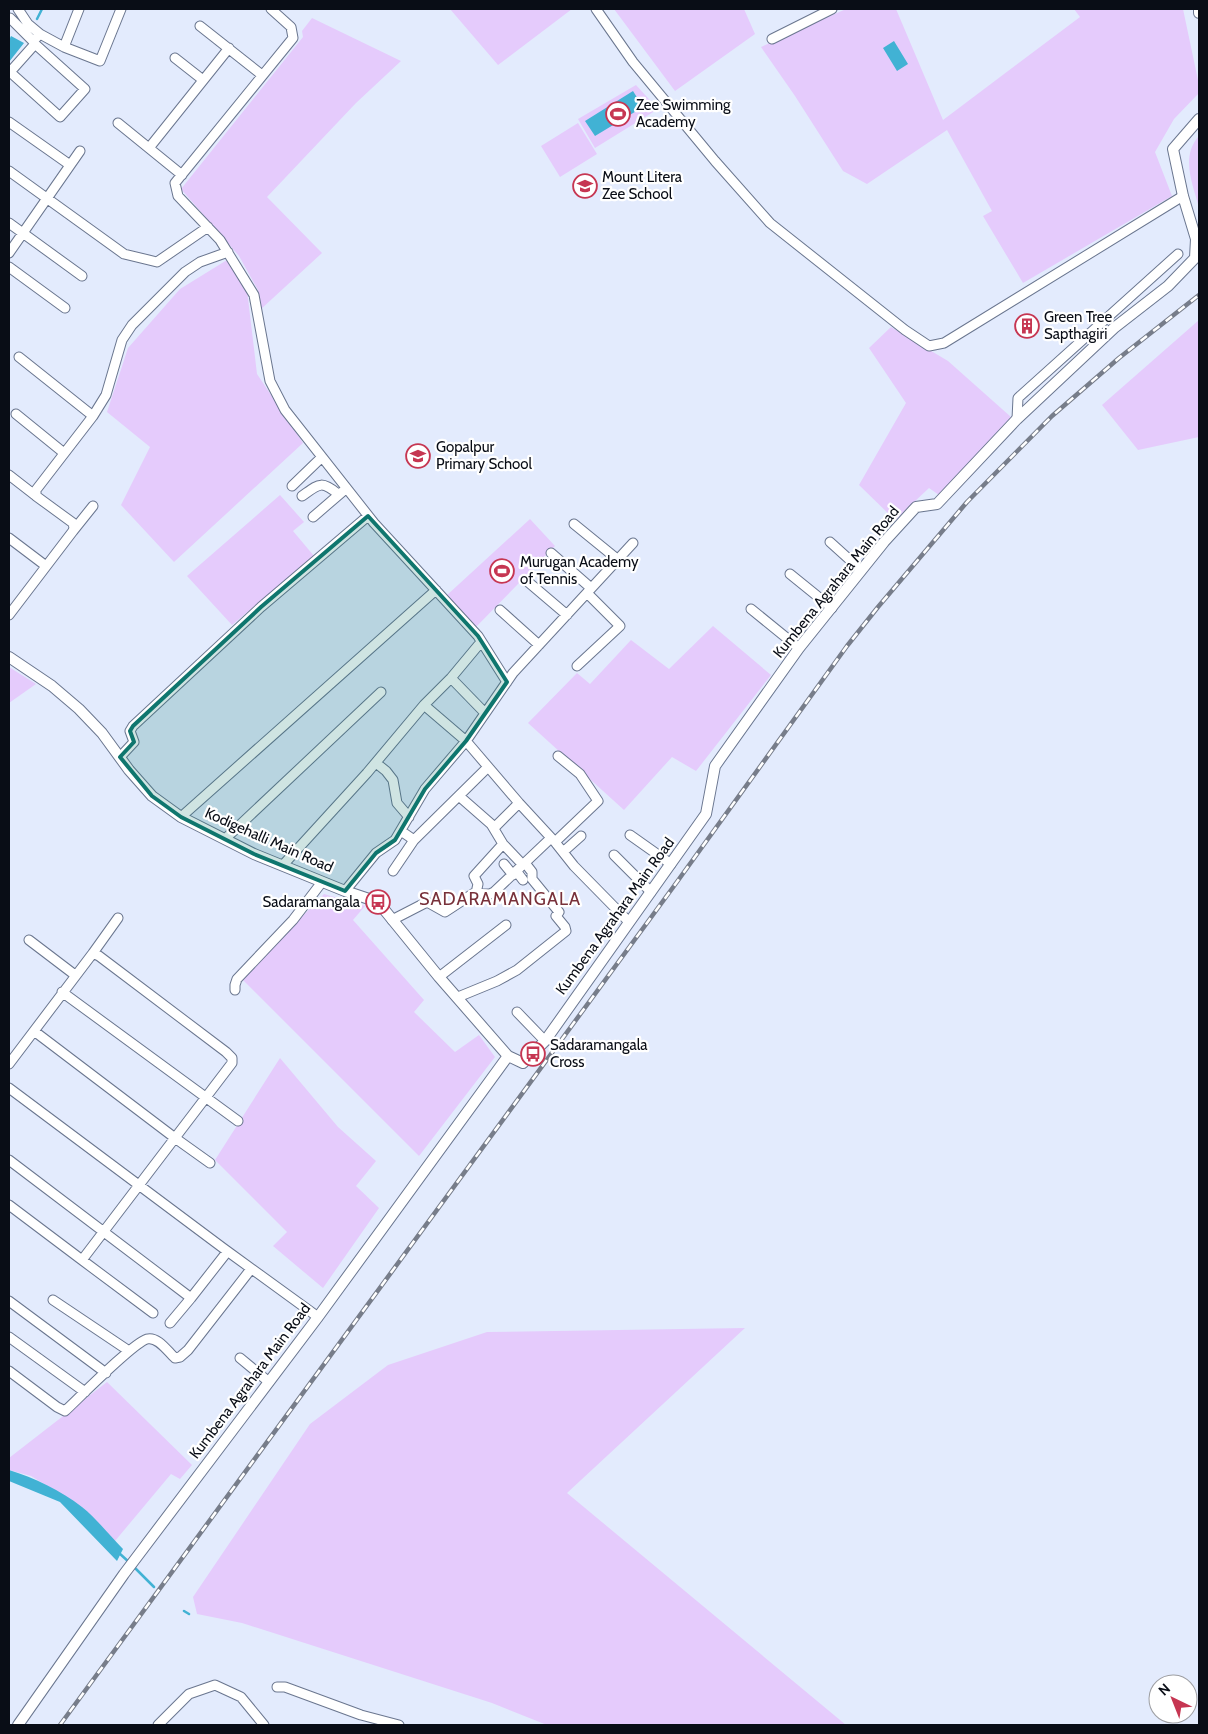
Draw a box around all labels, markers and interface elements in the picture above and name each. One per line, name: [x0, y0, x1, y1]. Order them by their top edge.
place label: Zee Swimming Academy: [636, 96, 731, 131]
sports icon: Zee Swimming Academy: [605, 101, 631, 127]
place label: Mount Litera Zee School: [602, 168, 683, 203]
school or university icon: Mount Litera Zee School: [572, 173, 598, 199]
place label: Green Tree Sapthagiri: [1044, 308, 1113, 343]
building icon: Green Tree Sapthagiri: [1014, 313, 1040, 339]
place label: Gopalpur Primary School: [436, 438, 533, 473]
school or university icon: Gopalpur Primary School: [405, 443, 431, 469]
street label: Kumbena Agrahara Main Road: [769, 503, 903, 661]
place label: Murugan Academy of Tennis: [520, 553, 639, 588]
sports icon: Murugan Academy of Tennis: [489, 558, 515, 584]
street label: Kodigehalli Main Road: [202, 804, 336, 876]
street label: Kumbena Agrahara Main Road: [552, 834, 678, 998]
district label: SADARAMANGALA: [419, 888, 581, 910]
bus stop icon: Sadaramangala: [365, 889, 391, 915]
place label: Sadaramangala: [263, 893, 361, 911]
place label: Sadaramangala Cross: [550, 1036, 648, 1071]
bus stop icon: Sadaramangala Cross: [520, 1041, 546, 1067]
street label: Kumbena Agrahara Main Road: [186, 1300, 314, 1462]
north arrow: [1148, 1674, 1198, 1724]
text: N: [1154, 1680, 1174, 1699]

